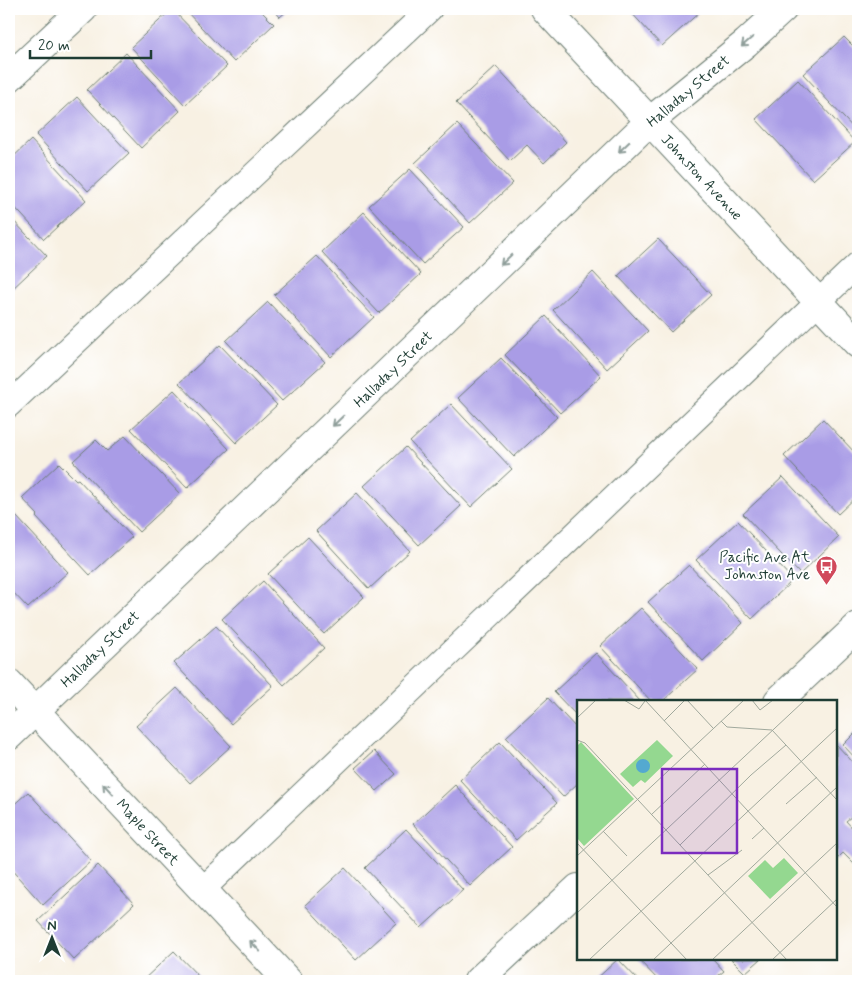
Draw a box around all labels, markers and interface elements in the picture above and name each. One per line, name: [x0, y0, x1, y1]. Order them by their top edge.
scale bar: [30, 28, 151, 60]
text: 20 m: [38, 36, 70, 56]
one-way arrow: [740, 36, 753, 47]
street label: Halladay Street: [643, 51, 734, 132]
street label: Johnston Avenue: [656, 130, 747, 225]
one-way arrow: [617, 141, 630, 153]
one-way arrow: [500, 254, 513, 266]
street label: Halladay Street: [350, 327, 438, 413]
one-way arrow: [332, 415, 345, 427]
place label: Pacific Ave At Johnston Ave: [719, 548, 810, 585]
bus stop icon: Pacific Ave At Johnston Ave: [814, 554, 838, 585]
street label: Halladay Street: [57, 607, 145, 693]
inset map: [577, 700, 837, 960]
one-way arrow: [102, 782, 114, 795]
street label: Maple Street: [111, 795, 183, 871]
north arrow: [28, 912, 78, 962]
text: N: [47, 917, 57, 935]
one-way arrow: [249, 939, 261, 952]

